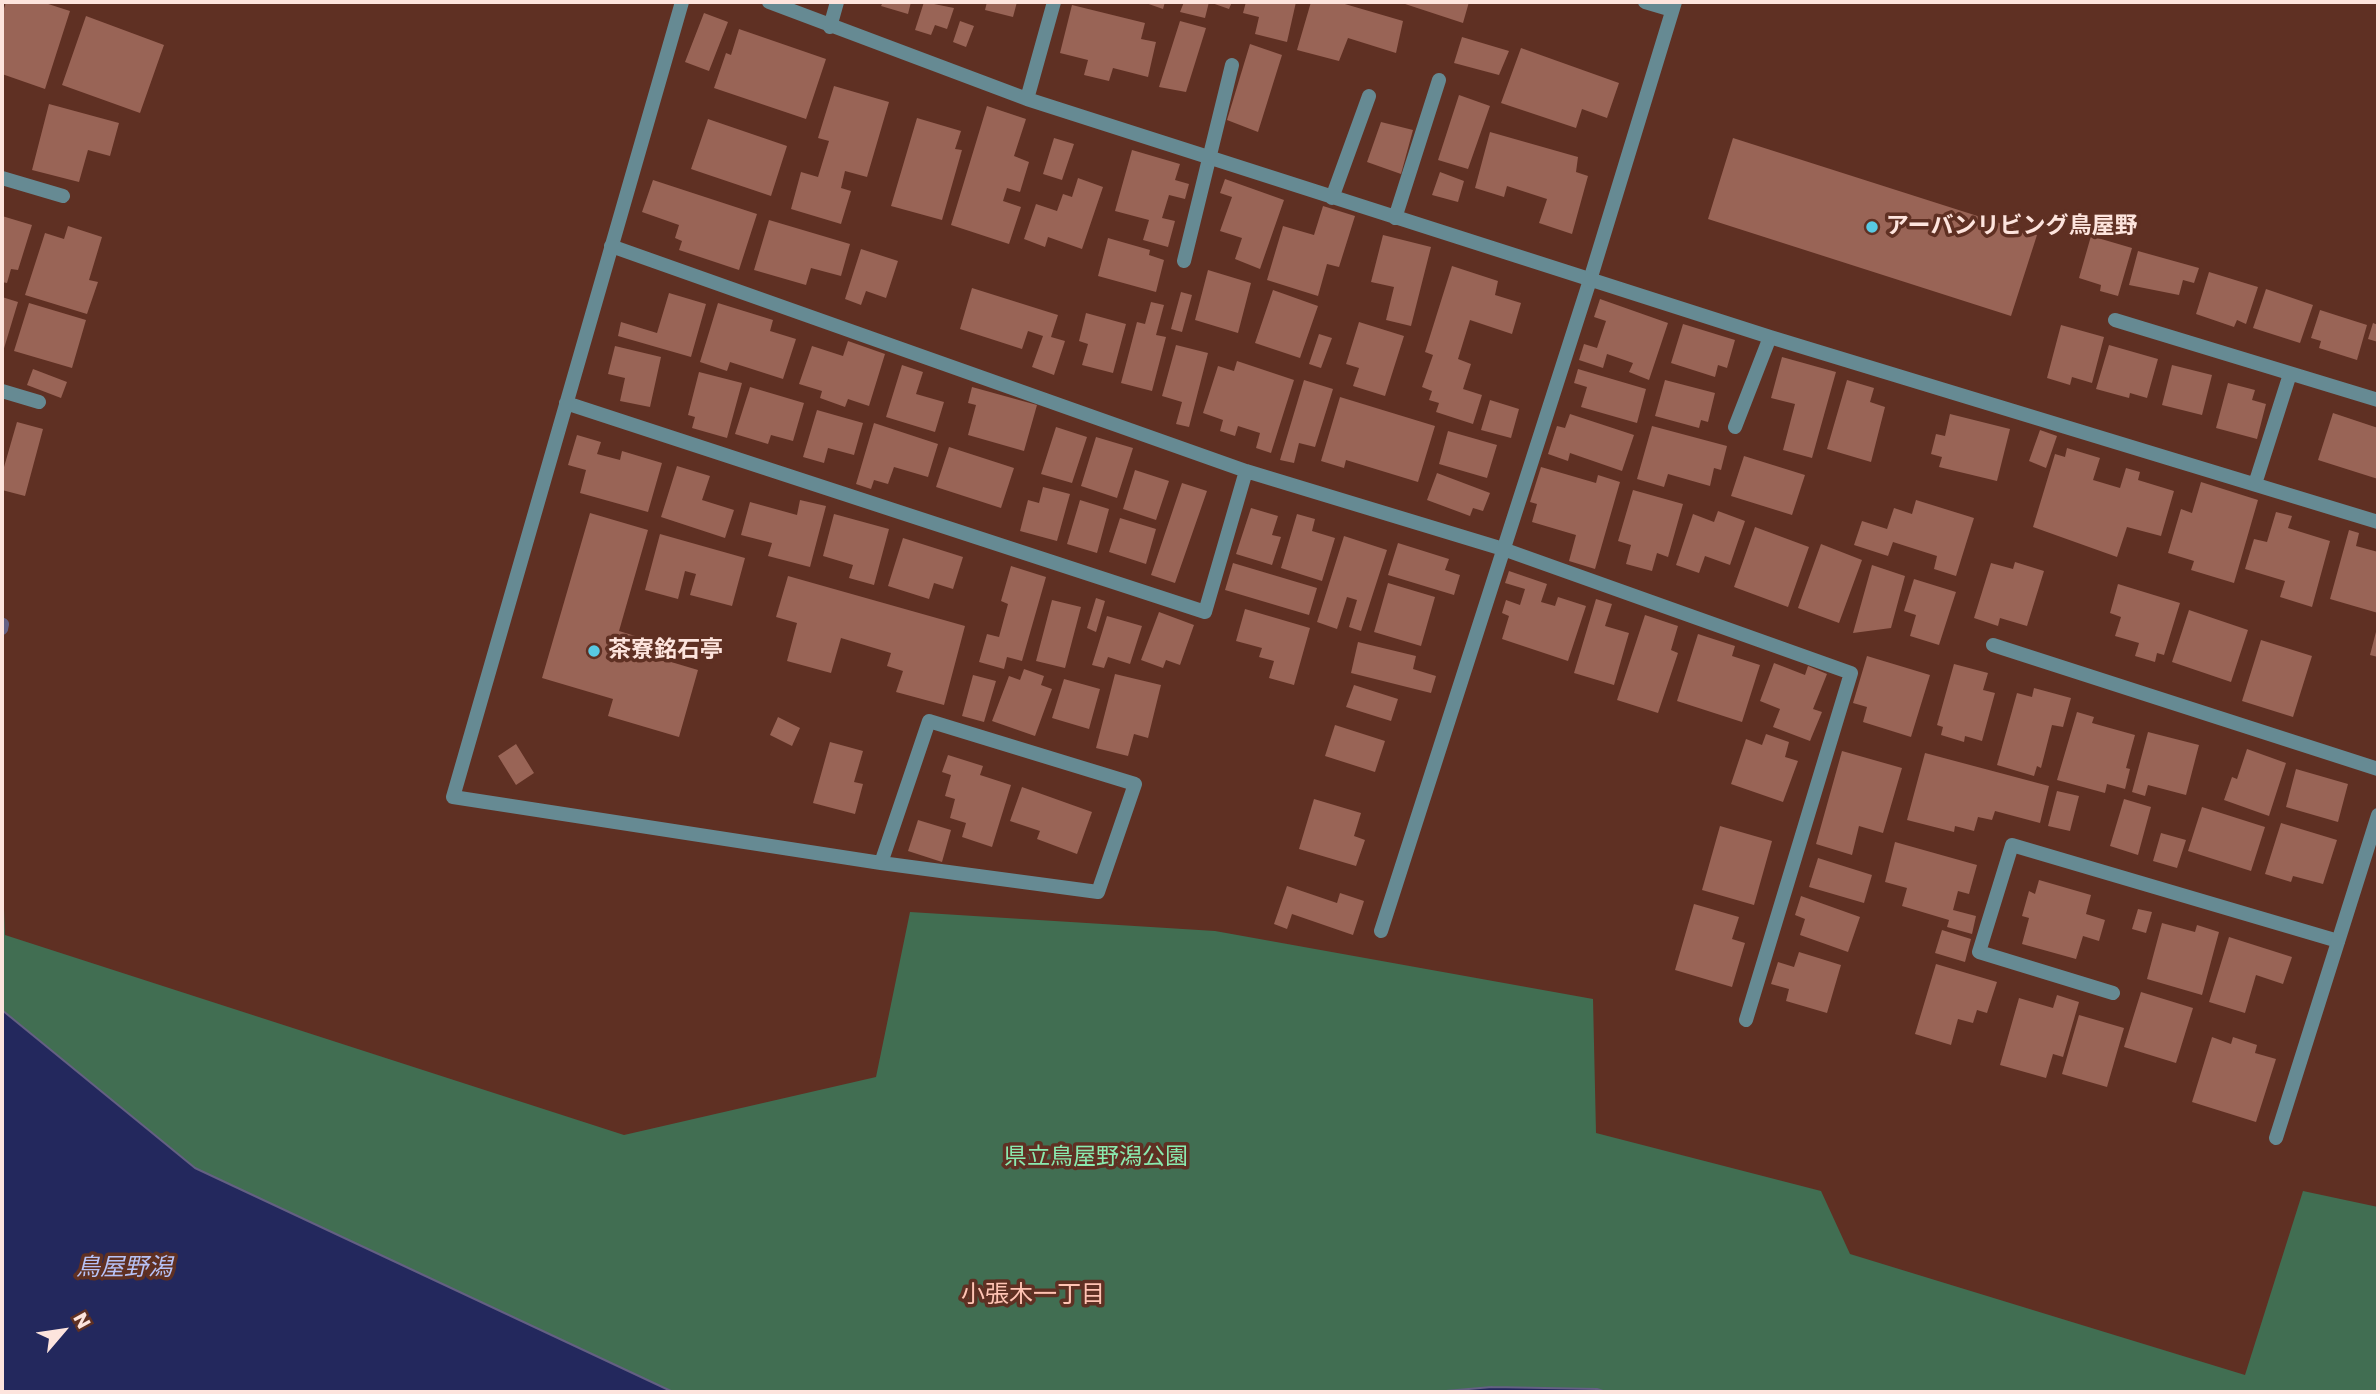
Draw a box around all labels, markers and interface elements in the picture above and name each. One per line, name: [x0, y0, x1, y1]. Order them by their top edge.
place label: アーバンリビング鳥屋野: [1886, 213, 2138, 241]
marker: アーバンリビング鳥屋野: [1864, 219, 1880, 235]
place label: 茶寮銘石亭: [608, 637, 723, 665]
marker: 茶寮銘石亭: [586, 643, 602, 659]
park label: 県立鳥屋野潟公園: [1004, 1144, 1188, 1172]
water label: 鳥屋野潟: [76, 1255, 172, 1283]
district label: 小張木一丁目: [961, 1282, 1105, 1310]
north arrow: [28, 1296, 98, 1366]
text: N: [67, 1308, 97, 1333]

